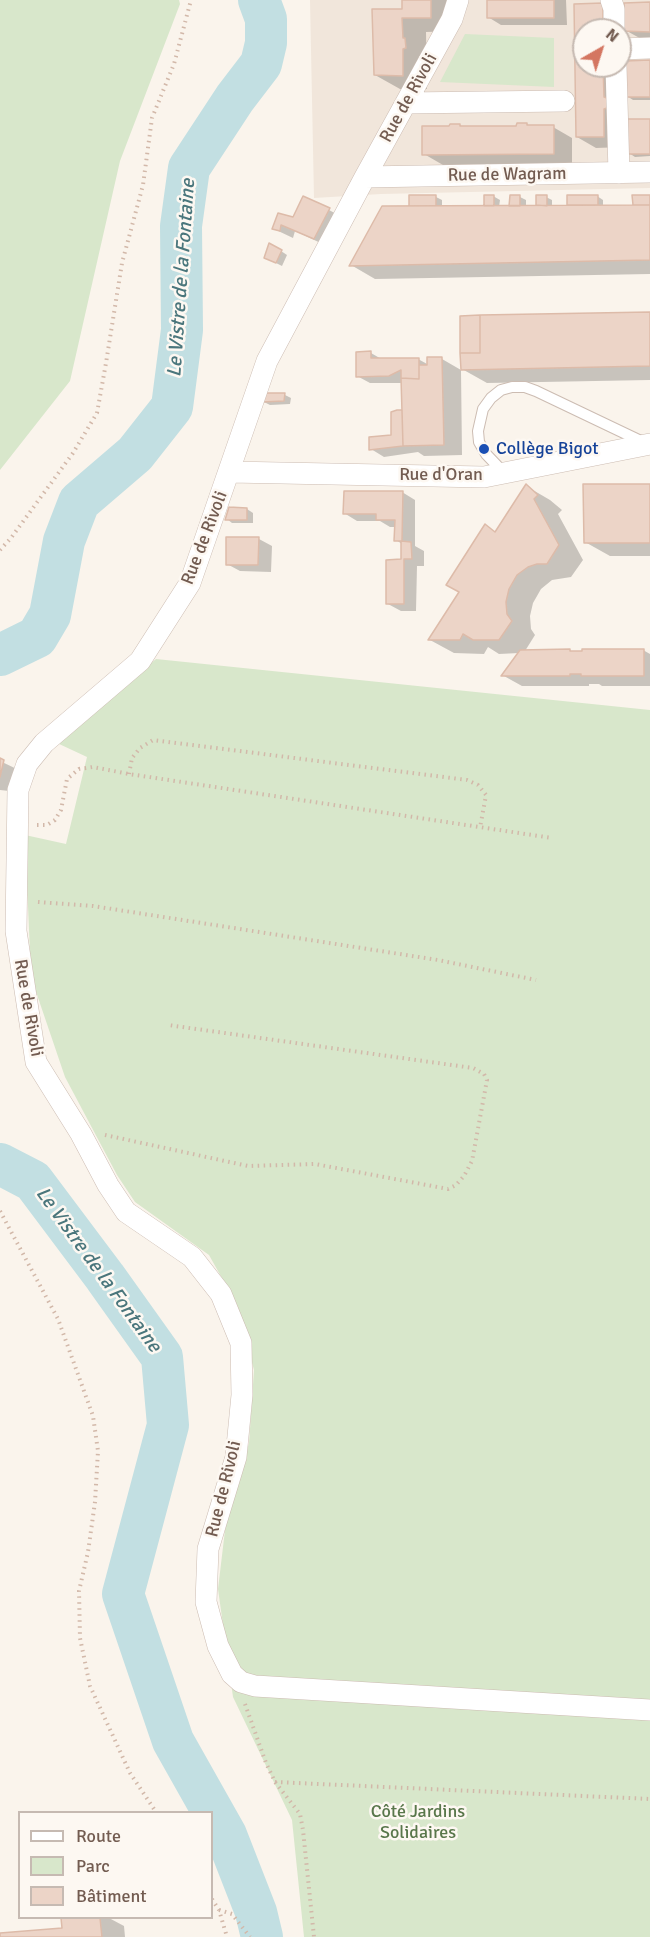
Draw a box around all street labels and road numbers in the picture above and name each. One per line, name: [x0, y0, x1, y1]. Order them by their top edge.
street label: Rue de Rivoli: [376, 50, 442, 146]
street label: Rue de Wagram: [447, 163, 567, 187]
street label: Rue d'Oran: [399, 464, 483, 486]
street label: Rue de Rivoli: [177, 488, 233, 588]
street label: Rue de Rivoli: [9, 958, 47, 1058]
street label: Rue de Rivoli: [202, 1439, 246, 1539]

